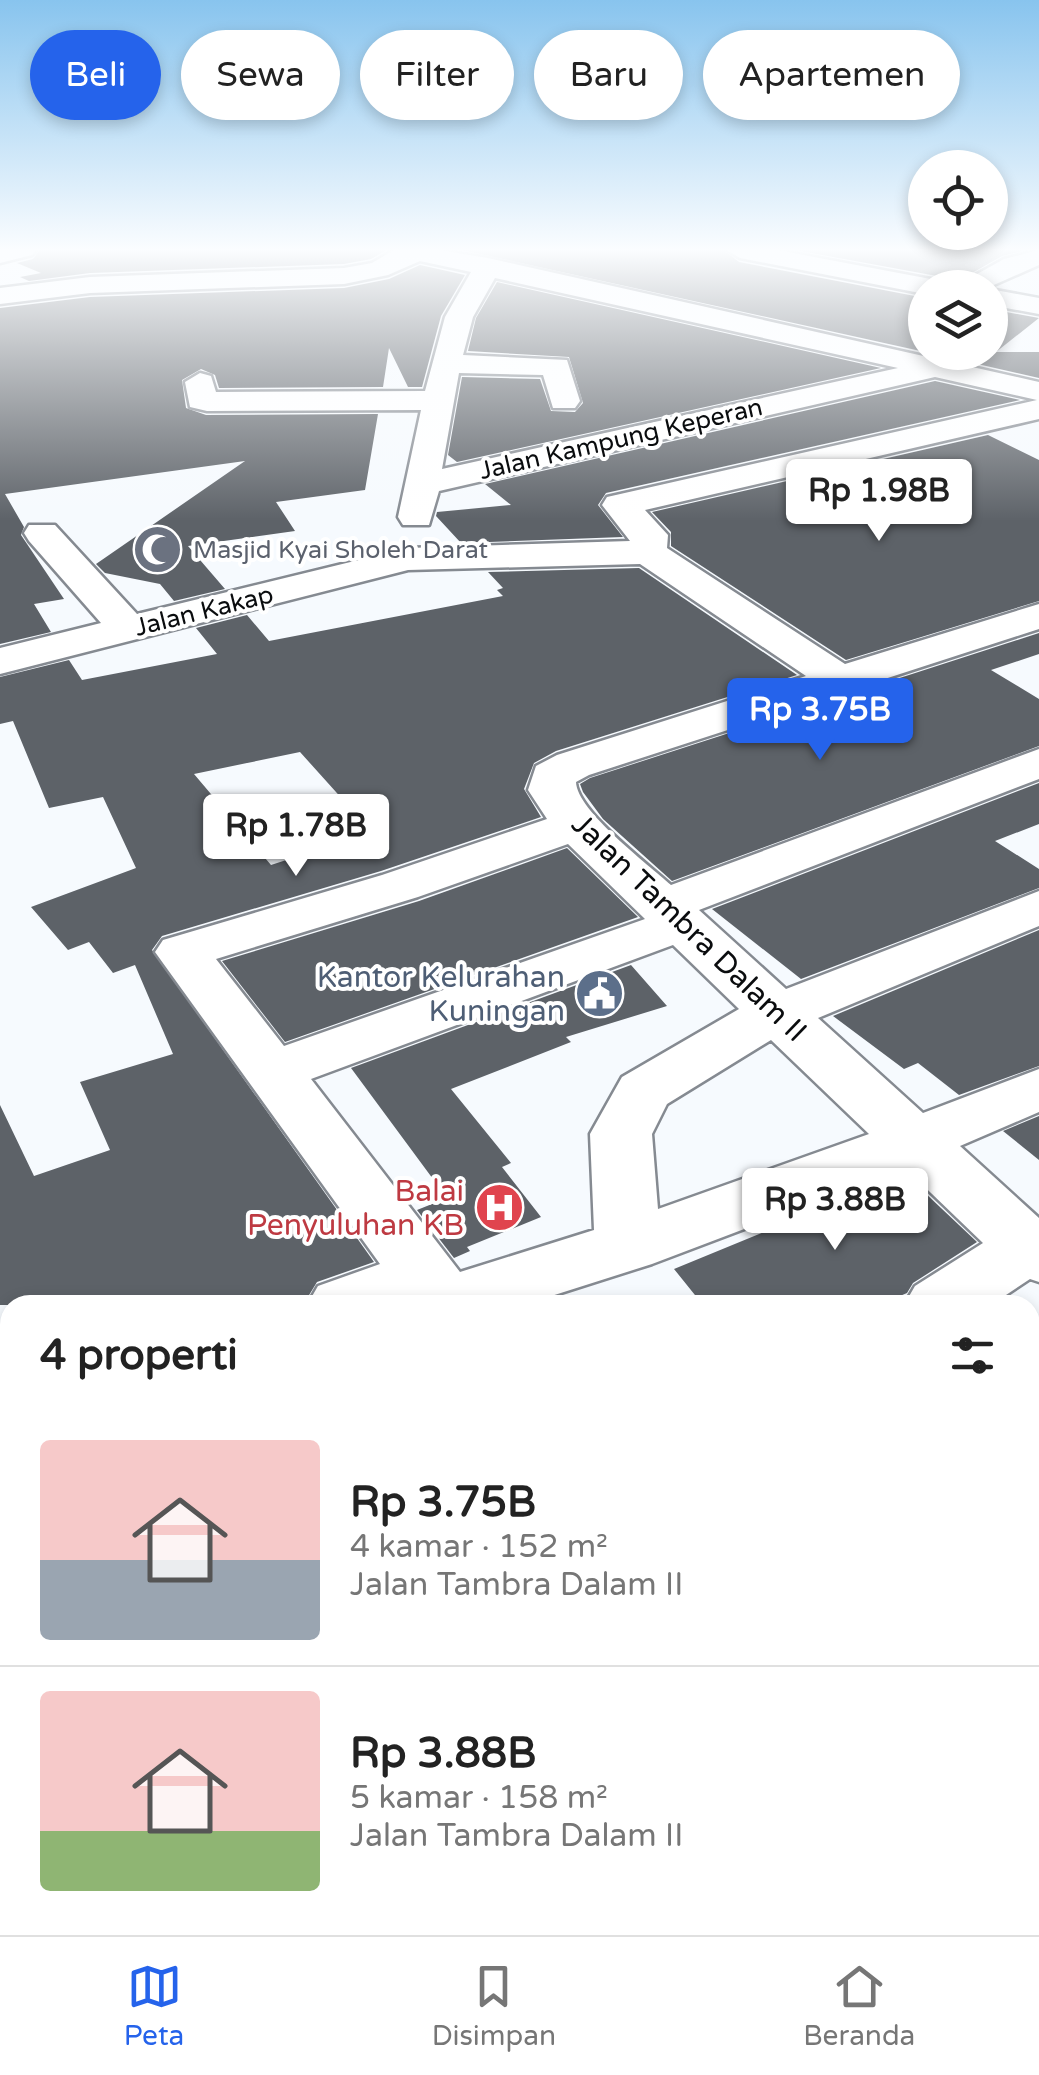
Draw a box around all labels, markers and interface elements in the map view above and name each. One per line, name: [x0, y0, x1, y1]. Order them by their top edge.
chip: Beli: [30, 30, 161, 120]
chip: Sewa: [181, 30, 340, 120]
chip: Filter: [360, 30, 514, 120]
chip: Baru: [534, 30, 683, 120]
chip: Apartemen: [703, 30, 960, 120]
map controls: [908, 150, 1008, 370]
button: locate: [908, 150, 1008, 250]
button: layers: [908, 270, 1008, 370]
street label: Jalan Kampung Keperan: [477, 392, 765, 486]
pin: Rp 1.98B: [776, 459, 982, 544]
text: Rp 1.98B: [808, 472, 950, 510]
mosque icon: Masjid Kyai Sholeh Darat: [132, 524, 184, 576]
place label: Masjid Kyai Sholeh Darat: [193, 535, 488, 565]
street label: Jalan Kakap: [132, 579, 276, 643]
pin: Rp 3.75B: [717, 678, 923, 763]
text: Rp 3.75B: [749, 691, 891, 729]
pin: Rp 1.78B: [193, 794, 399, 879]
street label: Jalan Tambra Dalam II: [564, 806, 814, 1050]
text: Rp 1.78B: [225, 807, 367, 845]
place label: Kantor Kelurahan Kuningan: [317, 959, 565, 1030]
public building icon: Kantor Kelurahan Kuningan: [574, 968, 626, 1020]
pin: Rp 3.88B: [732, 1168, 938, 1253]
place label: Balai Penyuluhan KB: [247, 1173, 464, 1244]
text: Rp 3.88B: [764, 1181, 906, 1219]
hospital icon: Balai Penyuluhan KB: [473, 1182, 525, 1234]
icon: filters: [945, 1328, 1000, 1383]
text: 4 properti: [40, 1330, 238, 1381]
text: Rp 3.75B: [350, 1477, 536, 1528]
icon: home: [120, 1480, 240, 1600]
text: 4 kamar · 152 m²: [350, 1528, 608, 1566]
text: Jalan Tambra Dalam II: [350, 1566, 683, 1604]
text: Rp 3.88B: [350, 1728, 536, 1779]
icon: home: [120, 1731, 240, 1851]
text: 5 kamar · 158 m²: [350, 1779, 608, 1817]
text: Jalan Tambra Dalam II: [350, 1817, 683, 1855]
tab: Peta: [124, 1959, 184, 2053]
tab: Disimpan: [432, 1959, 556, 2053]
tab: Beranda: [803, 1959, 915, 2053]

